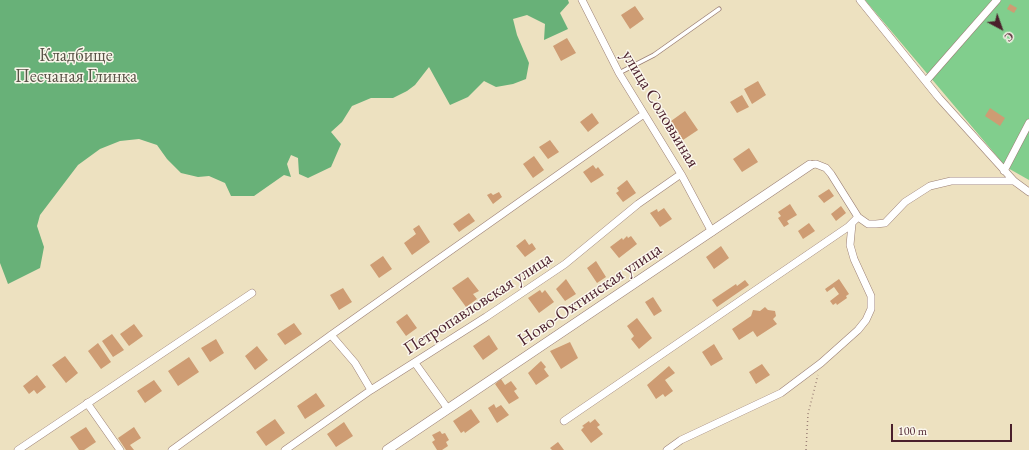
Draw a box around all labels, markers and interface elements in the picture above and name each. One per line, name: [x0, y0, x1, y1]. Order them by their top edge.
north arrow: [981, 8, 1021, 48]
text: С: [1001, 29, 1016, 45]
park label: Кладбище Песчаная Глинка: [15, 45, 137, 88]
street label: улица Соловьиная: [616, 46, 704, 172]
street label: Ново-Охтинская улица: [514, 239, 666, 351]
street label: Петропавловская улица: [400, 248, 556, 360]
scale bar: [893, 416, 1014, 442]
text: 100 m: [898, 423, 927, 439]

